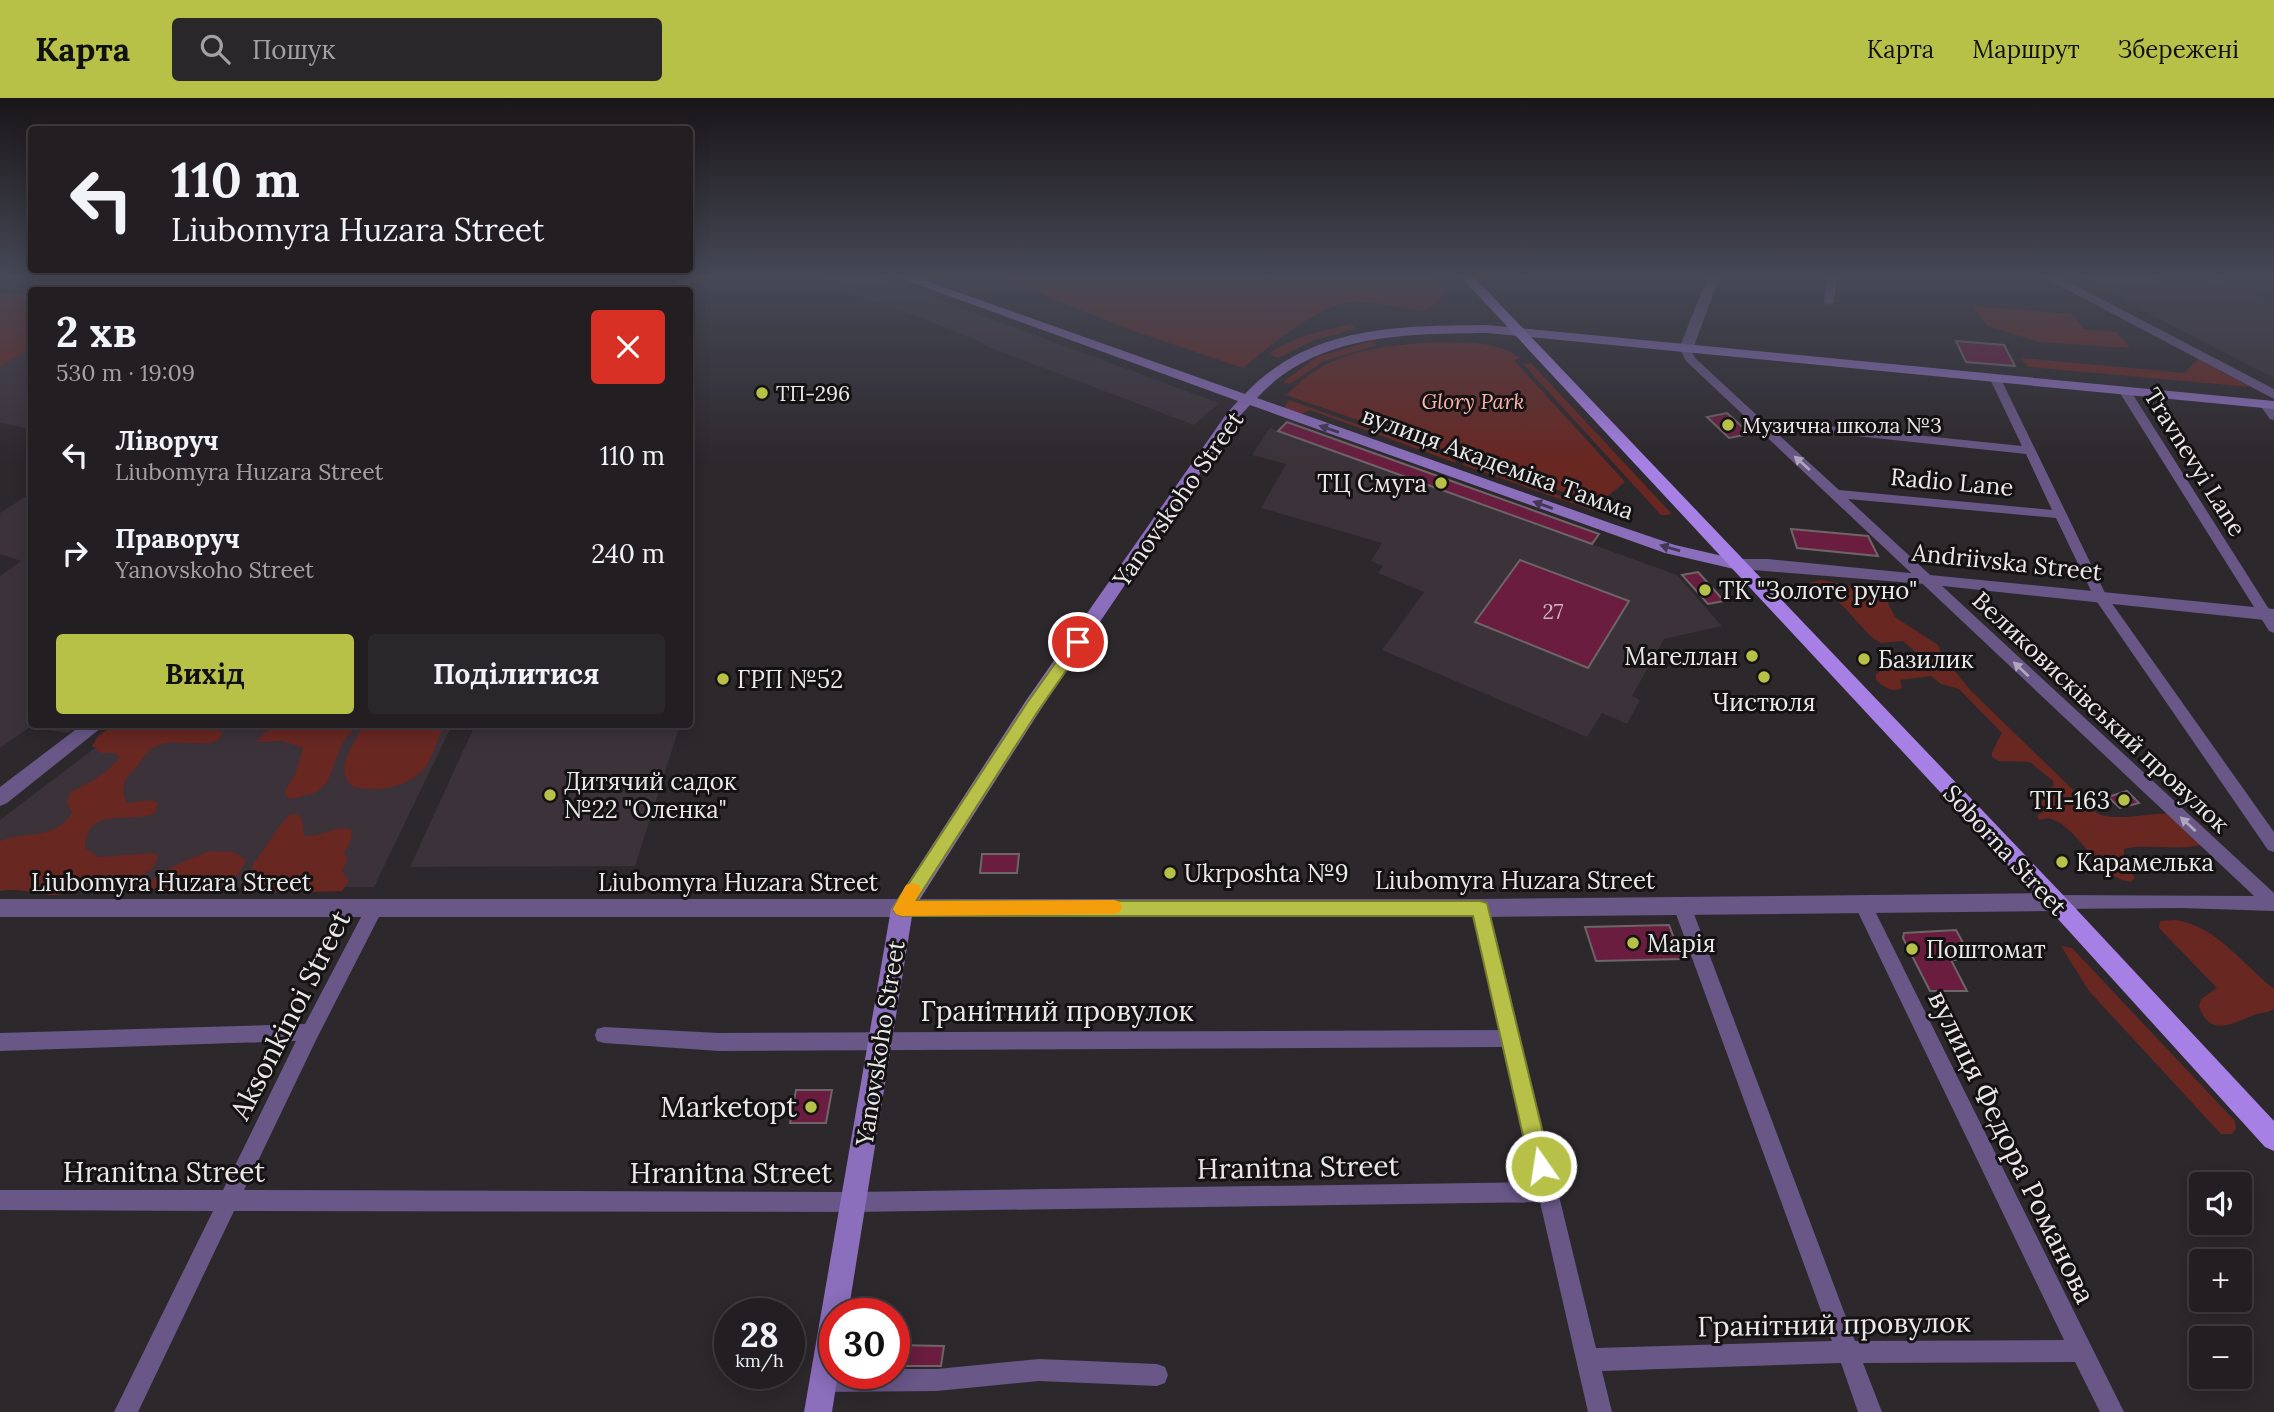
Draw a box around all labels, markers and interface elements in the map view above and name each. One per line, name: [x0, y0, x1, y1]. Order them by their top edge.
search box: [172, 18, 662, 81]
text: Карта: [35, 28, 130, 70]
icon: search: [196, 30, 234, 68]
text: Пошук: [252, 33, 336, 66]
text: Карта: [1867, 34, 1934, 65]
text: Маршрут: [1972, 34, 2080, 65]
text: Збережені: [2118, 34, 2239, 65]
text: 110 m: [171, 148, 300, 210]
icon: left: [56, 154, 147, 245]
text: Liubomyra Huzara Street: [171, 209, 544, 250]
text: 2 хв: [56, 305, 137, 359]
button: close: [591, 310, 665, 384]
text: 530 m · 19:09: [56, 358, 195, 387]
place label: ТП-296: [776, 380, 850, 407]
street label: Travnevyi Lane: [2137, 382, 2253, 542]
marker: ТП-296: [754, 385, 770, 401]
park label: Glory Park: [1422, 388, 1525, 415]
street label: вулиця Академіка Тамма: [1358, 399, 1638, 527]
street label: Yanovskoho Street: [1105, 404, 1251, 594]
place label: Музична школа №3: [1742, 412, 1942, 439]
marker: Музична школа №3: [1720, 417, 1736, 433]
one-way arrow: [1318, 423, 1339, 434]
text: Ліворуч: [115, 424, 219, 457]
icon: left: [56, 436, 94, 474]
text: 110 m: [600, 439, 665, 472]
one-way arrow: [1793, 455, 1811, 471]
text: Liubomyra Huzara Street: [115, 457, 383, 486]
street label: Radio Lane: [1889, 461, 2015, 503]
place label: ТЦ Смуга: [1317, 468, 1427, 499]
marker: ТЦ Смуга: [1433, 475, 1449, 491]
one-way arrow: [1533, 499, 1554, 510]
text: Праворуч: [115, 522, 240, 555]
icon: right: [56, 534, 94, 572]
text: 240 m: [591, 537, 665, 570]
street label: Andriivska Street: [1910, 537, 2104, 587]
one-way arrow: [1659, 543, 1680, 553]
text: Yanovskoho Street: [115, 555, 314, 584]
place label: ТК "Золоте руно": [1719, 575, 1917, 606]
marker: ТК "Золоте руно": [1697, 582, 1713, 598]
street label: Великовисківський провулок: [1966, 585, 2236, 839]
house number: 27: [1543, 598, 1564, 625]
pin: [1048, 612, 1108, 672]
icon: arrive: [1059, 623, 1097, 661]
button: Вихід: [56, 634, 354, 714]
button: Поділитися: [368, 634, 665, 714]
place label: Магеллан: [1624, 641, 1738, 672]
place label: Базилик: [1878, 644, 1974, 675]
marker: Магеллан: [1744, 648, 1760, 664]
marker: Базилик: [1856, 651, 1872, 667]
one-way arrow: [2013, 662, 2030, 678]
place label: ГРП №52: [737, 664, 843, 695]
marker: Чистюля: [1756, 669, 1772, 685]
marker: ГРП №52: [715, 671, 731, 687]
place label: Чистюля: [1712, 687, 1816, 718]
place label: Дитячий садок №22 "Оленка": [564, 766, 737, 825]
street label: Soborna Street: [1937, 778, 2074, 922]
place label: ТП-163: [2030, 785, 2110, 816]
marker: Дитячий садок №22 "Оленка": [542, 787, 558, 803]
marker: ТП-163: [2116, 792, 2132, 808]
one-way arrow: [2180, 816, 2197, 832]
place label: Карамелька: [2076, 847, 2214, 878]
marker: Карамелька: [2054, 854, 2070, 870]
place label: Ukrposhta №9: [1184, 858, 1349, 889]
marker: Ukrposhta №9: [1162, 865, 1178, 881]
street label: Liubomyra Huzara Street: [1375, 865, 1656, 896]
street label: Liubomyra Huzara Street: [31, 867, 312, 898]
street label: Liubomyra Huzara Street: [598, 867, 879, 898]
street label: Aksonkinoi Street: [221, 904, 358, 1126]
place label: Марія: [1647, 928, 1716, 959]
place label: Поштомат: [1926, 934, 2046, 965]
marker: Марія: [1625, 935, 1641, 951]
street label: Yanovskoho Street: [848, 937, 912, 1149]
marker: Поштомат: [1904, 941, 1920, 957]
street label: вулиця Федора Романова: [1920, 985, 2104, 1309]
street label: Гранітний провулок: [920, 993, 1194, 1029]
place label: Marketopt: [660, 1089, 797, 1125]
marker: Marketopt: [803, 1099, 819, 1115]
position arrow: [1504, 1129, 1578, 1203]
street label: Hranitna Street: [1197, 1147, 1400, 1187]
street label: Hranitna Street: [63, 1154, 265, 1190]
street label: Hranitna Street: [630, 1155, 832, 1191]
map controls: [2189, 1172, 2252, 1389]
button: sound: [2189, 1172, 2252, 1235]
button: +: [2189, 1249, 2252, 1312]
speed limit sign: 30: [819, 1298, 910, 1389]
street label: Гранітний провулок: [1697, 1304, 1971, 1344]
text: 28: [740, 1312, 779, 1357]
button: −: [2189, 1326, 2252, 1389]
text: km/h: [735, 1349, 784, 1372]

